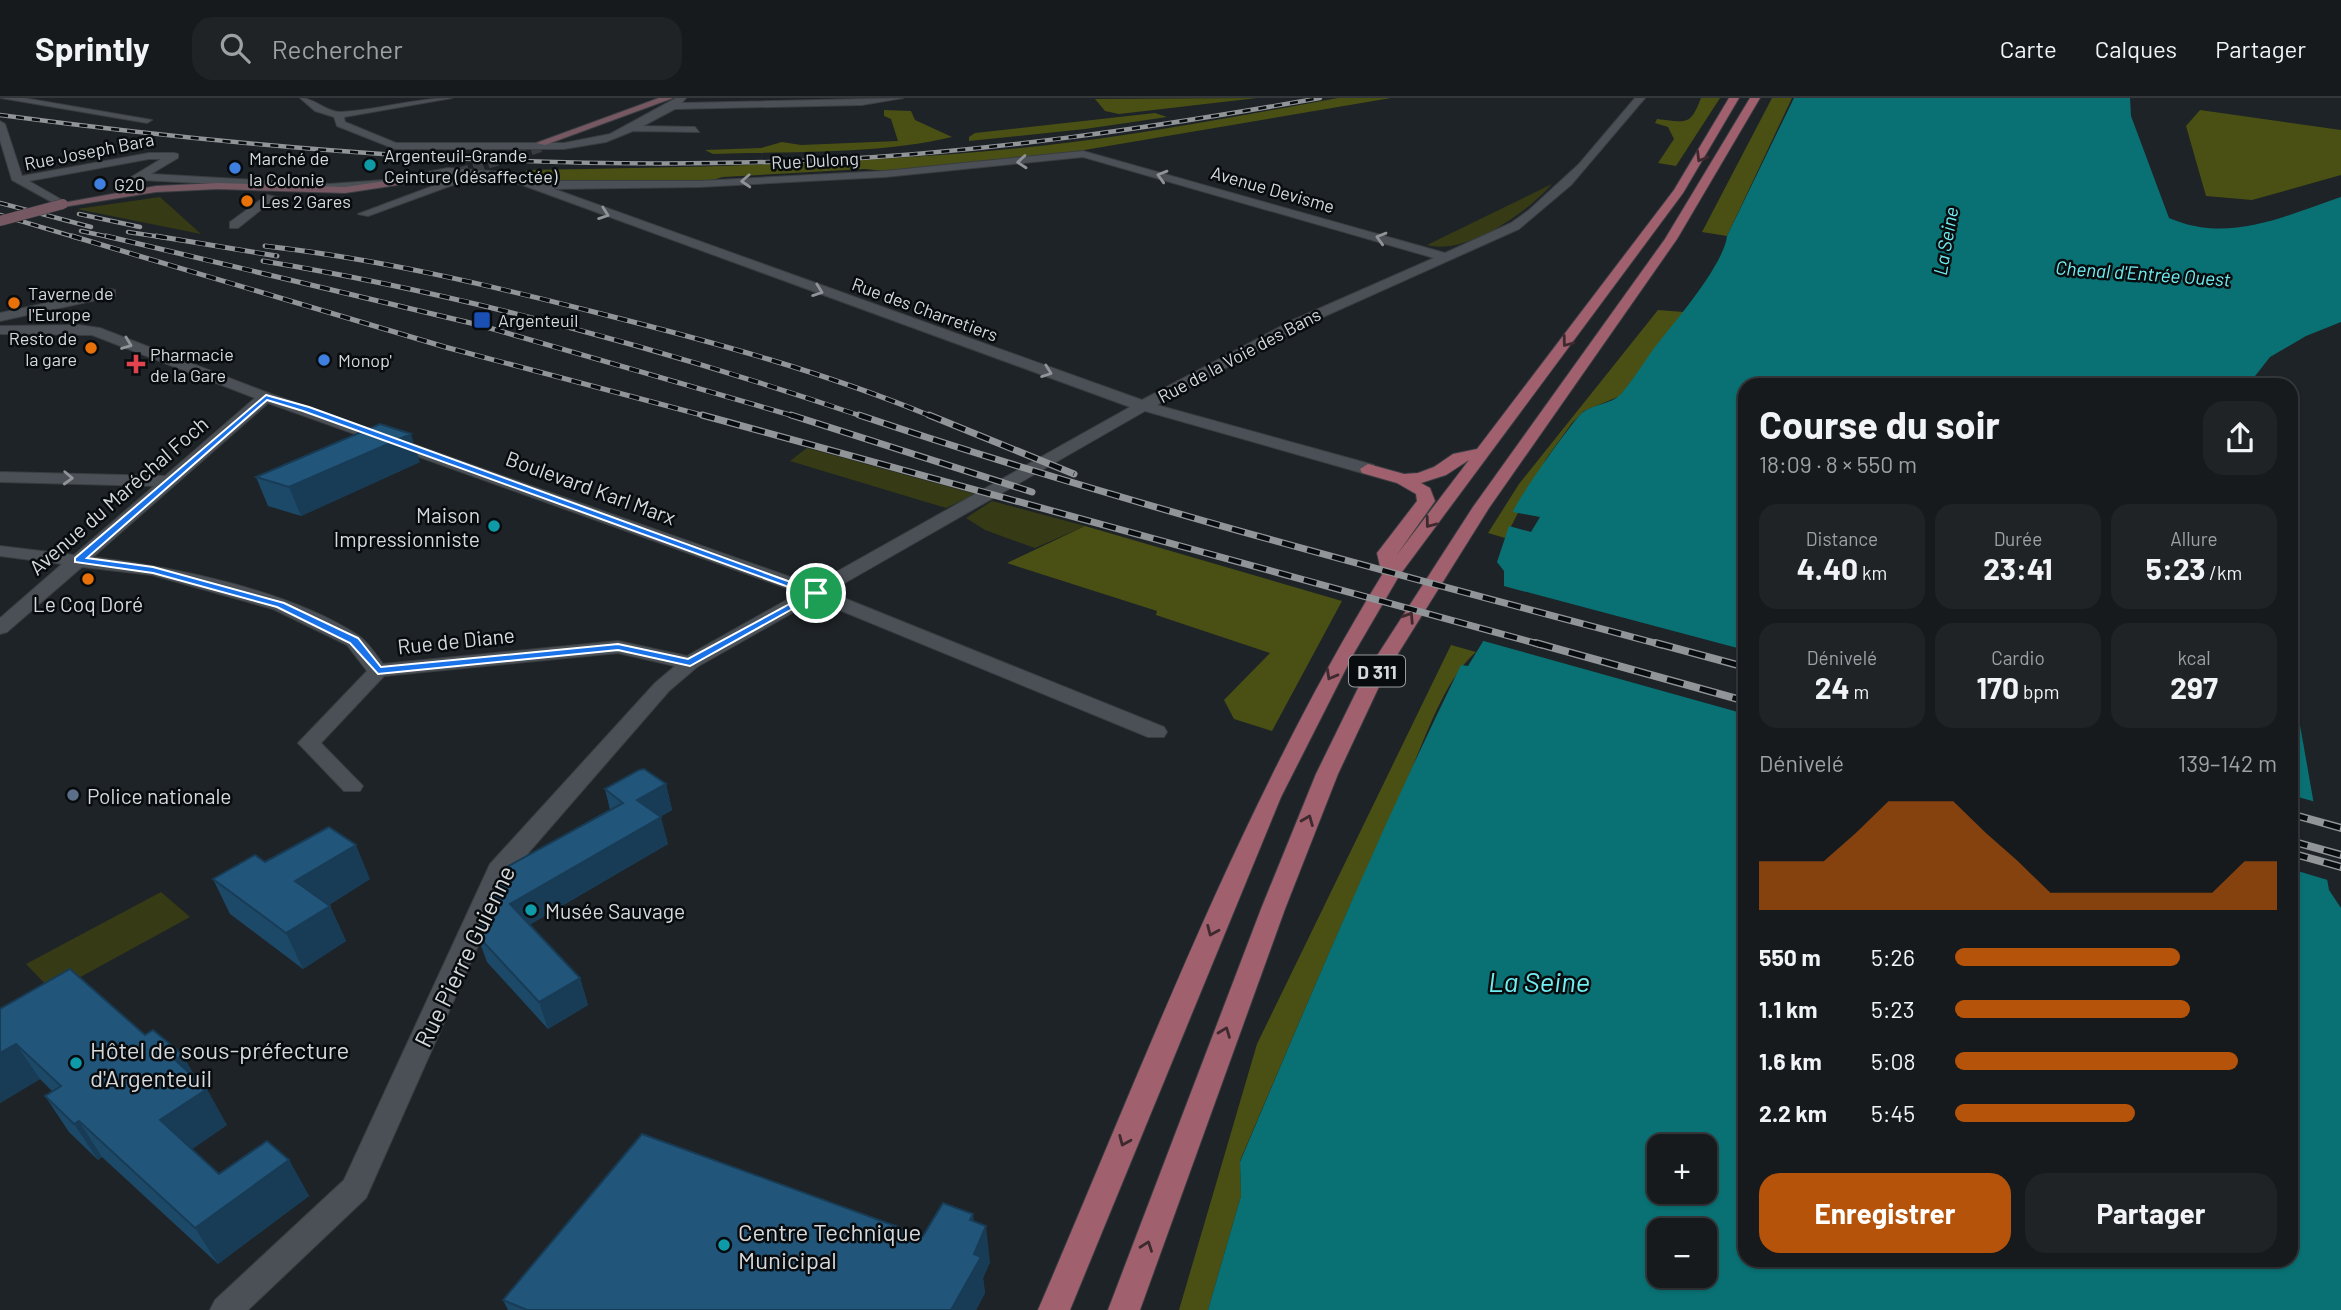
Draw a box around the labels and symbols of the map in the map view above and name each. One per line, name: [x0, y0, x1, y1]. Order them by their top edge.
street label: Rue Joseph Bara: [22, 128, 156, 174]
place label: Argenteuil-Grande Ceinture (désaffectée): [384, 144, 558, 187]
place label: Marché de la Colonie: [249, 147, 329, 190]
street label: Rue Dulong: [771, 147, 859, 173]
one-way arrow: [1696, 150, 1709, 163]
one-way arrow: [1016, 154, 1027, 169]
marker: Argenteuil-Grande Ceinture (désaffectée): [362, 157, 378, 173]
marker: Marché de la Colonie: [227, 160, 243, 176]
street label: Avenue Devisme: [1209, 161, 1337, 217]
one-way arrow: [1156, 170, 1168, 184]
place label: G20: [114, 173, 145, 195]
one-way arrow: [740, 174, 751, 189]
marker: G20: [92, 176, 108, 192]
place label: Les 2 Gares: [261, 190, 351, 212]
marker: Les 2 Gares: [239, 193, 255, 209]
water label: La Seine: [1928, 205, 1962, 277]
one-way arrow: [598, 206, 610, 220]
one-way arrow: [1375, 232, 1387, 247]
water label: Chenal d'Entrée Ouest: [2055, 255, 2232, 291]
street label: Rue des Charretiers: [849, 272, 1001, 346]
place label: Taverne de l'Europe: [28, 282, 114, 325]
one-way arrow: [812, 283, 824, 297]
marker: Taverne de l'Europe: [6, 295, 22, 311]
street label: Rue de la Voie des Bans: [1154, 303, 1324, 407]
place label: Argenteuil: [498, 309, 578, 331]
marker: Argenteuil: [472, 310, 492, 330]
place label: Resto de la gare: [9, 327, 77, 370]
one-way arrow: [1563, 334, 1575, 346]
one-way arrow: [121, 335, 133, 349]
marker: Resto de la gare: [83, 340, 99, 356]
place label: Pharmacie de la Gare: [150, 343, 234, 386]
place label: Monop': [338, 349, 392, 371]
marker: Monop': [316, 352, 332, 368]
marker: Pharmacie de la Gare: [128, 356, 144, 372]
one-way arrow: [1040, 364, 1052, 378]
street label: Avenue du Maréchal Foch: [23, 410, 213, 580]
street label: Boulevard Karl Marx: [503, 445, 679, 529]
one-way arrow: [63, 471, 74, 486]
place label: Maison Impressionniste: [334, 502, 480, 551]
one-way arrow: [1426, 516, 1439, 528]
marker: Maison Impressionniste: [486, 518, 502, 534]
pin: [786, 563, 846, 623]
marker: Le Coq Doré: [80, 571, 96, 587]
place label: Le Coq Doré: [33, 591, 143, 616]
one-way arrow: [1400, 612, 1413, 625]
street label: Rue de Diane: [396, 621, 516, 659]
road number: D 311: [1349, 656, 1405, 686]
one-way arrow: [1326, 668, 1339, 681]
place label: Police nationale: [87, 783, 231, 808]
marker: Police nationale: [65, 787, 81, 803]
one-way arrow: [1300, 815, 1314, 828]
street label: Rue Pierre Guienne: [408, 861, 520, 1051]
place label: Musée Sauvage: [545, 898, 685, 923]
marker: Musée Sauvage: [523, 902, 539, 918]
one-way arrow: [1207, 925, 1221, 937]
water label: La Seine: [1488, 964, 1590, 998]
one-way arrow: [1216, 1027, 1230, 1039]
place label: Hôtel de sous-préfecture d'Argenteuil: [90, 1035, 349, 1092]
marker: Hôtel de sous-préfecture d'Argenteuil: [68, 1055, 84, 1071]
one-way arrow: [1119, 1134, 1133, 1146]
place label: Centre Technique Municipal: [738, 1217, 921, 1274]
marker: Centre Technique Municipal: [716, 1237, 732, 1253]
one-way arrow: [1139, 1240, 1153, 1252]

